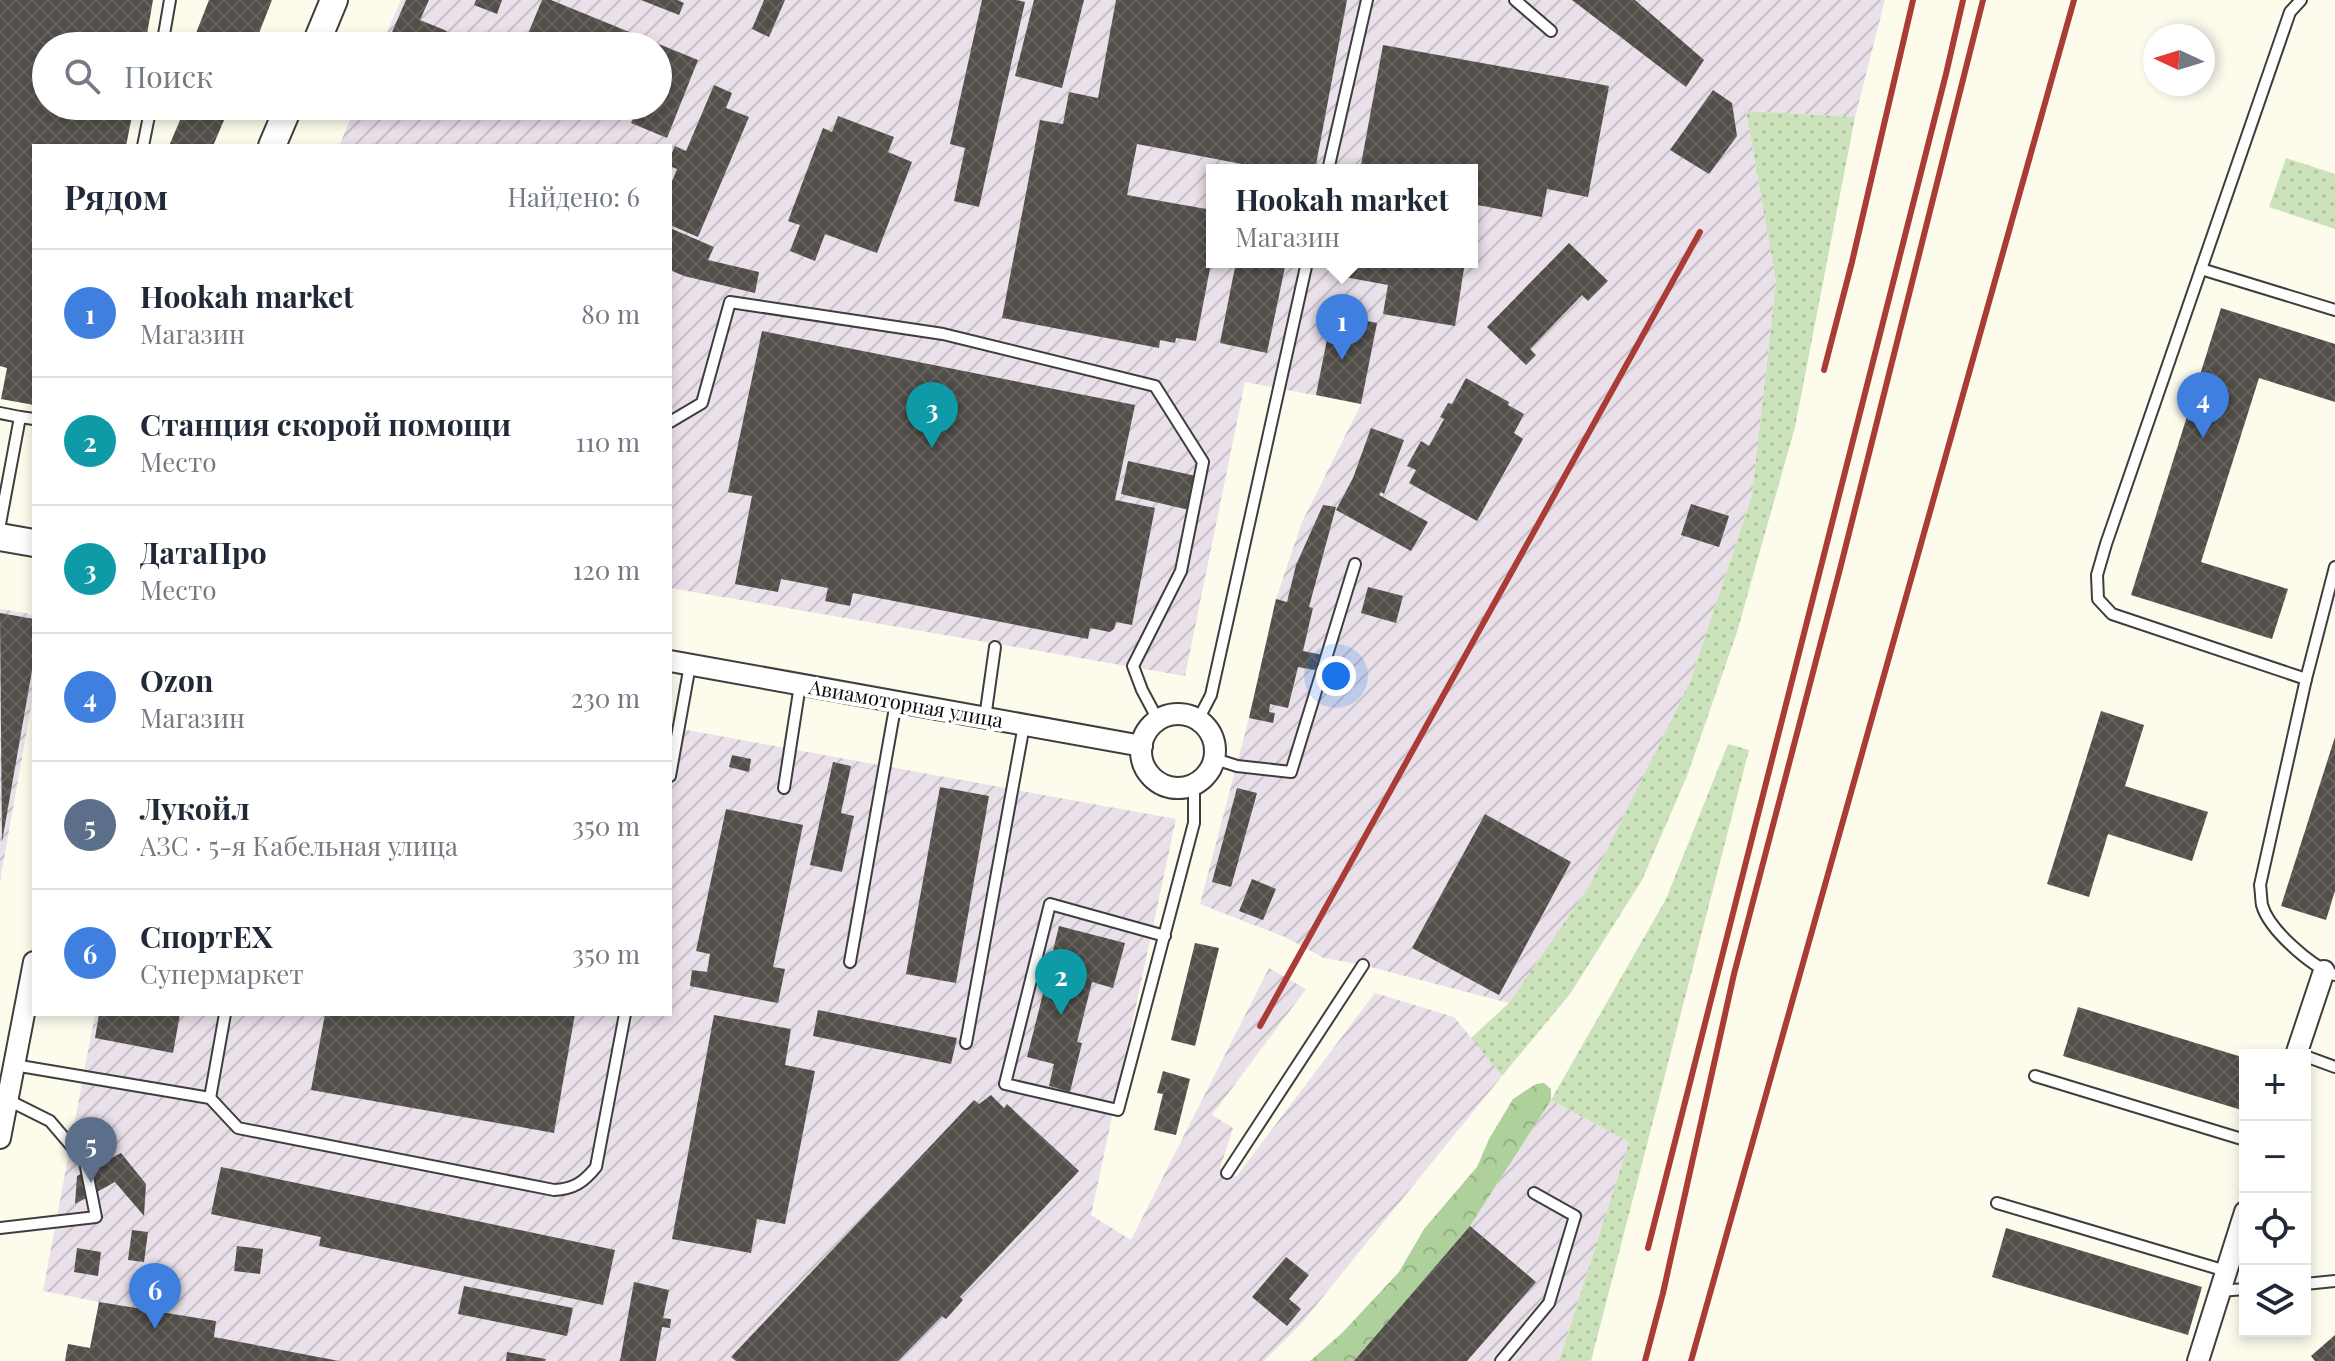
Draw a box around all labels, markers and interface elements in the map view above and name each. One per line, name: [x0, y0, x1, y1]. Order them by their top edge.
north arrow: [2143, 24, 2215, 96]
search box: [32, 32, 672, 120]
icon: search: [60, 54, 104, 98]
text: Поиск: [124, 56, 213, 96]
popup: [1206, 164, 1478, 268]
text: Рядом: [64, 173, 168, 219]
text: Найдено: 6: [507, 179, 640, 214]
text: Hookah market: [1235, 179, 1449, 219]
text: Магазин: [1235, 219, 1340, 254]
text: Hookah market: [140, 276, 354, 316]
pin: 1: [1316, 294, 1368, 360]
text: 1: [85, 296, 95, 331]
text: 80 m: [581, 296, 640, 331]
text: Магазин: [140, 316, 245, 351]
pin: 4: [2177, 372, 2229, 438]
pin: 3: [906, 382, 958, 448]
text: Станция скорой помощи: [140, 404, 511, 444]
text: 2: [83, 424, 97, 459]
text: 110 m: [576, 424, 640, 459]
text: Место: [140, 444, 217, 479]
text: ДатаПро: [140, 532, 267, 572]
text: 3: [84, 552, 96, 587]
text: 120 m: [573, 552, 640, 587]
text: Место: [140, 572, 217, 607]
your location: [1316, 656, 1356, 696]
text: Ozon: [140, 660, 213, 700]
street label: Авиамоторная улица: [806, 672, 1006, 733]
text: 4: [83, 680, 97, 715]
text: 230 m: [571, 680, 640, 715]
text: Магазин: [140, 700, 245, 735]
text: Лукойл: [140, 788, 250, 828]
text: 5: [84, 808, 96, 843]
text: 350 m: [572, 808, 640, 843]
text: АЗС · 5-я Кабельная улица: [140, 828, 458, 863]
text: СпортEX: [140, 916, 272, 956]
text: 6: [83, 936, 97, 971]
text: 350 m: [572, 936, 640, 971]
pin: 2: [1035, 949, 1087, 1015]
text: Супермаркет: [140, 956, 304, 991]
map controls: [2239, 1049, 2311, 1337]
button: +: [2239, 1049, 2311, 1121]
pin: 5: [65, 1117, 117, 1183]
button: −: [2239, 1121, 2311, 1193]
button: locate: [2239, 1193, 2311, 1265]
pin: 6: [129, 1263, 181, 1329]
button: layers: [2239, 1265, 2311, 1337]

